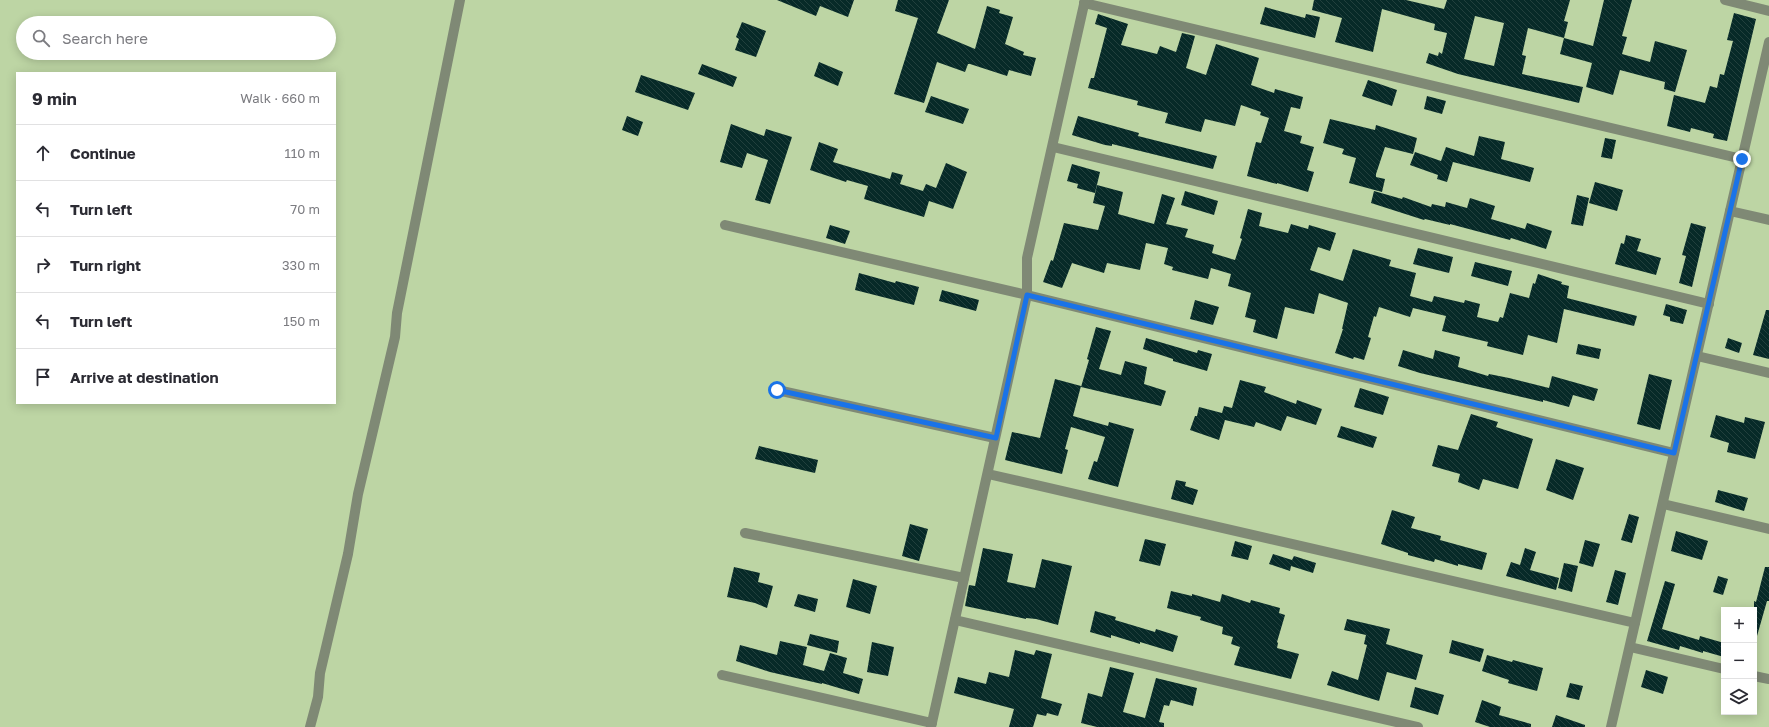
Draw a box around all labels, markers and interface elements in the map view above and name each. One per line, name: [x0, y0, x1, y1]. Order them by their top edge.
search box: [16, 16, 336, 60]
icon: search: [30, 27, 52, 49]
text: Search here: [62, 29, 148, 47]
text: 9 min: [32, 88, 77, 109]
text: Walk · 660 m: [240, 90, 320, 106]
icon: ahead: [32, 142, 54, 164]
text: Continue: [70, 144, 136, 162]
text: 110 m: [285, 145, 320, 161]
route end: [1733, 150, 1751, 168]
icon: left: [32, 198, 54, 220]
text: Turn left: [70, 200, 132, 218]
text: 70 m: [290, 201, 320, 217]
icon: right: [32, 254, 54, 276]
text: Turn right: [70, 256, 141, 274]
text: 330 m: [282, 257, 320, 273]
icon: left: [32, 310, 54, 332]
text: Turn left: [70, 312, 132, 330]
text: 150 m: [283, 313, 320, 329]
icon: arrive: [32, 366, 54, 388]
text: Arrive at destination: [70, 368, 219, 386]
route start: [768, 381, 786, 399]
map controls: [1721, 607, 1757, 715]
button: +: [1721, 607, 1757, 643]
button: −: [1721, 643, 1757, 679]
button: layers: [1721, 679, 1757, 715]

